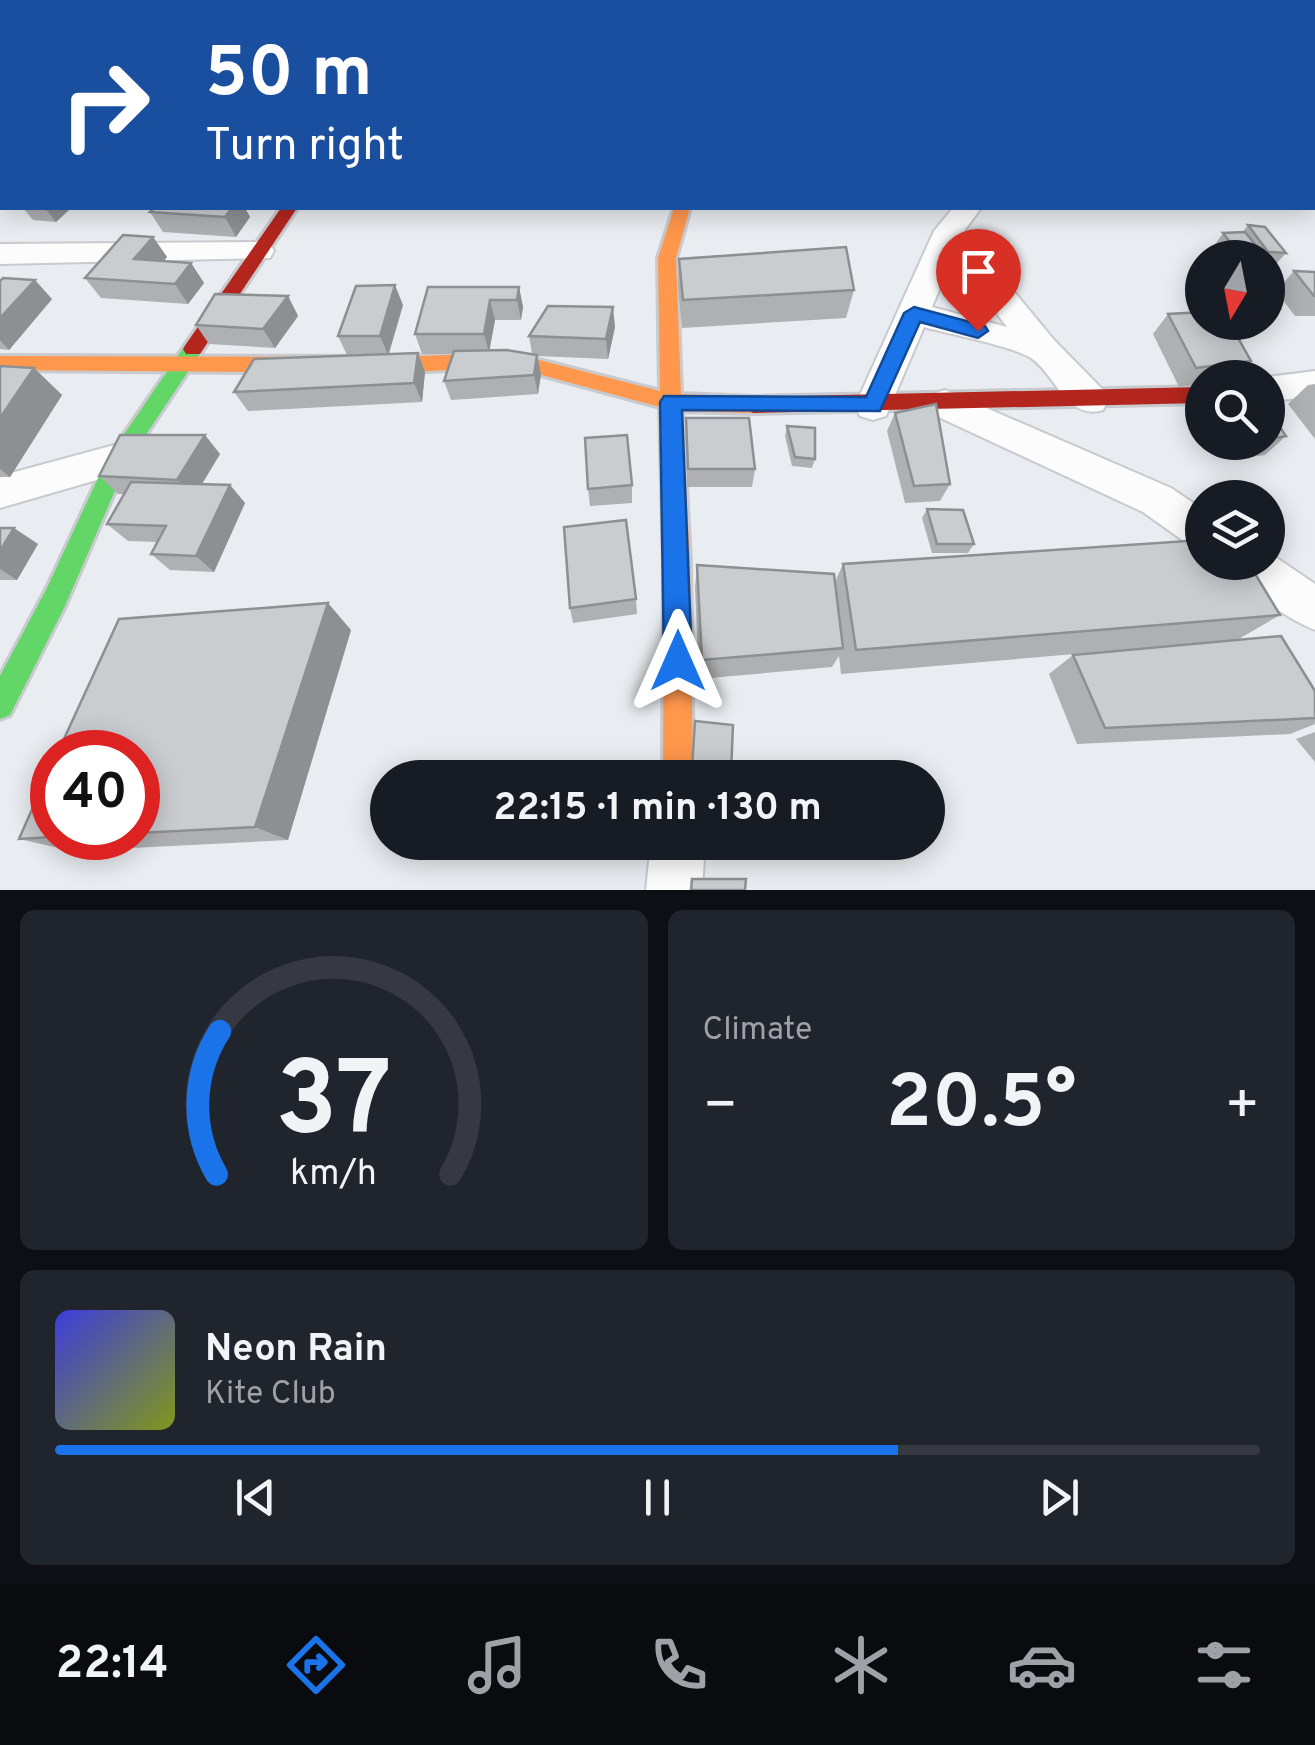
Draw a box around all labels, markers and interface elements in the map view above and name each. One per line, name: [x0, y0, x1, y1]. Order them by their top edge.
text: 50 m: [205, 32, 372, 121]
icon: right: [40, 40, 170, 170]
text: Turn right: [205, 119, 404, 176]
pin: [936, 229, 1021, 332]
north arrow: [1185, 240, 1285, 340]
map controls: [1185, 240, 1285, 580]
icon: arrive: [951, 244, 1006, 299]
button: search: [1185, 360, 1285, 460]
button: layers: [1185, 480, 1285, 580]
position arrow: [626, 609, 730, 713]
speed limit sign: 40: [30, 730, 160, 860]
text: 22:15 · 1 min · 130 m: [493, 785, 822, 834]
text: Climate: [703, 1011, 812, 1051]
text: 37: [276, 1040, 392, 1172]
text: 20.5°: [886, 1059, 1076, 1154]
text: −: [703, 1073, 738, 1143]
text: +: [1225, 1073, 1260, 1143]
text: km/h: [290, 1152, 377, 1198]
text: Neon Rain: [205, 1326, 387, 1375]
text: Kite Club: [205, 1375, 336, 1415]
icon: previous: [228, 1470, 283, 1525]
icon: pause: [630, 1470, 685, 1525]
icon: next: [1032, 1470, 1087, 1525]
icon: directions: [281, 1630, 351, 1700]
icon: music: [462, 1630, 532, 1700]
icon: phone: [644, 1630, 714, 1700]
icon: climate: [826, 1630, 896, 1700]
icon: car: [1007, 1630, 1077, 1700]
icon: filters: [1189, 1630, 1259, 1700]
text: 22:14: [56, 1637, 169, 1694]

